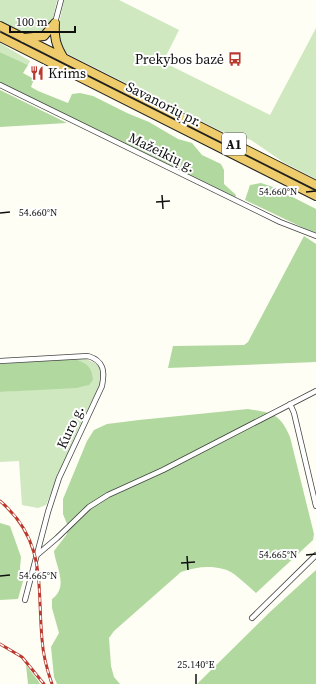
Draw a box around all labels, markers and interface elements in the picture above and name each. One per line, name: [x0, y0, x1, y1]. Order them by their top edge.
scale bar: [10, 8, 75, 34]
text: 100 m: [16, 14, 48, 30]
place label: Prekybos bazė: [135, 49, 224, 69]
bus stop icon: Prekybos bazė: [227, 51, 243, 67]
place label: Krims: [48, 63, 86, 83]
restaurant icon: Krims: [29, 65, 45, 81]
street label: Savanorių pr.: [123, 76, 205, 132]
street label: Mažeikių g.: [125, 127, 199, 177]
road number: A1: [222, 133, 246, 155]
text: 54.660°N: [259, 185, 297, 198]
text: 54.660°N: [19, 206, 57, 219]
street label: Kuro g.: [51, 402, 89, 452]
text: 54.665°N: [259, 548, 297, 561]
text: 54.665°N: [19, 569, 57, 582]
text: 25.140°E: [177, 658, 215, 671]

